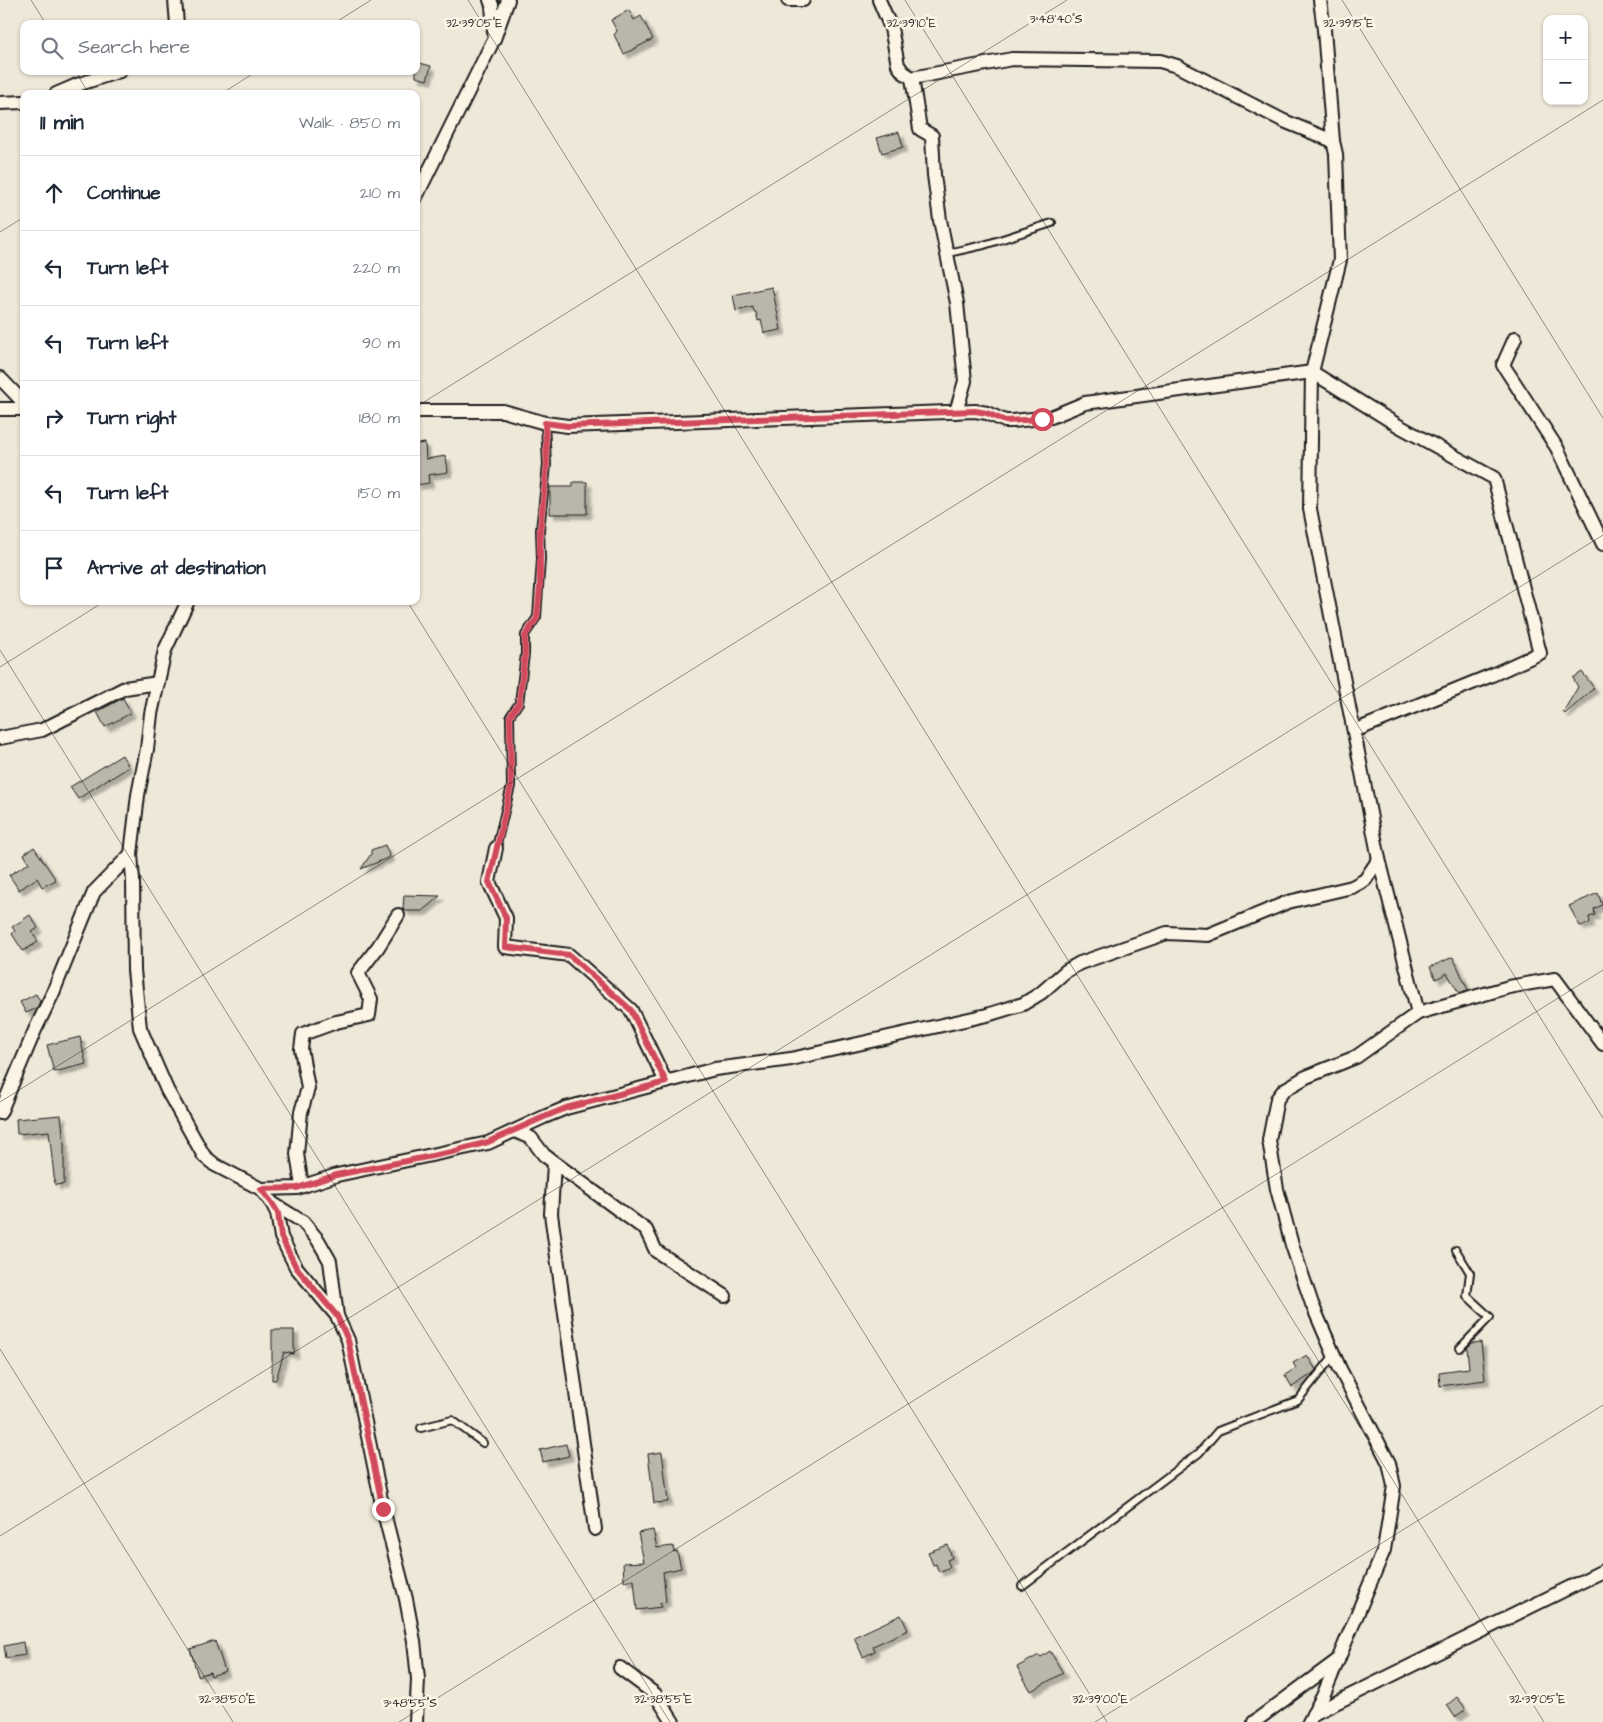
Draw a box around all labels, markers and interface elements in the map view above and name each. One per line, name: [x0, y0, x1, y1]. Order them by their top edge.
text: 3°48'40"S: [1030, 11, 1083, 28]
text: 32°39'05"E: [446, 15, 502, 32]
text: 32°39'10"E: [886, 15, 936, 32]
text: 32°39'15"E: [1323, 15, 1373, 32]
map controls: [1543, 15, 1588, 105]
button: +: [1543, 15, 1588, 60]
search box: [20, 20, 420, 75]
icon: search: [38, 34, 66, 62]
text: Search here: [78, 34, 190, 61]
button: −: [1543, 60, 1588, 105]
text: 11 min: [40, 108, 84, 137]
text: Walk · 850 m: [299, 112, 400, 134]
icon: ahead: [40, 179, 68, 207]
text: Continue: [87, 180, 161, 207]
text: 210 m: [360, 182, 400, 204]
icon: left: [40, 254, 68, 282]
text: Turn left: [87, 255, 168, 282]
text: 220 m: [353, 257, 400, 279]
icon: left: [40, 329, 68, 357]
text: Turn left: [87, 330, 168, 357]
text: 90 m: [362, 332, 400, 354]
icon: right: [40, 404, 68, 432]
text: Turn right: [87, 405, 176, 432]
text: 180 m: [359, 407, 400, 429]
route start: [1031, 408, 1054, 431]
icon: left: [40, 479, 68, 507]
text: Turn left: [87, 480, 168, 507]
text: 150 m: [358, 482, 400, 504]
icon: arrive: [40, 554, 68, 582]
text: Arrive at destination: [87, 555, 266, 582]
route end: [372, 1498, 395, 1521]
text: 32°38'50"E: [198, 1691, 256, 1708]
text: 32°38'55"E: [634, 1691, 692, 1708]
text: 32°39'00"E: [1072, 1691, 1128, 1708]
text: 32°39'05"E: [1509, 1691, 1565, 1708]
text: 3°48'55"S: [383, 1695, 437, 1712]

